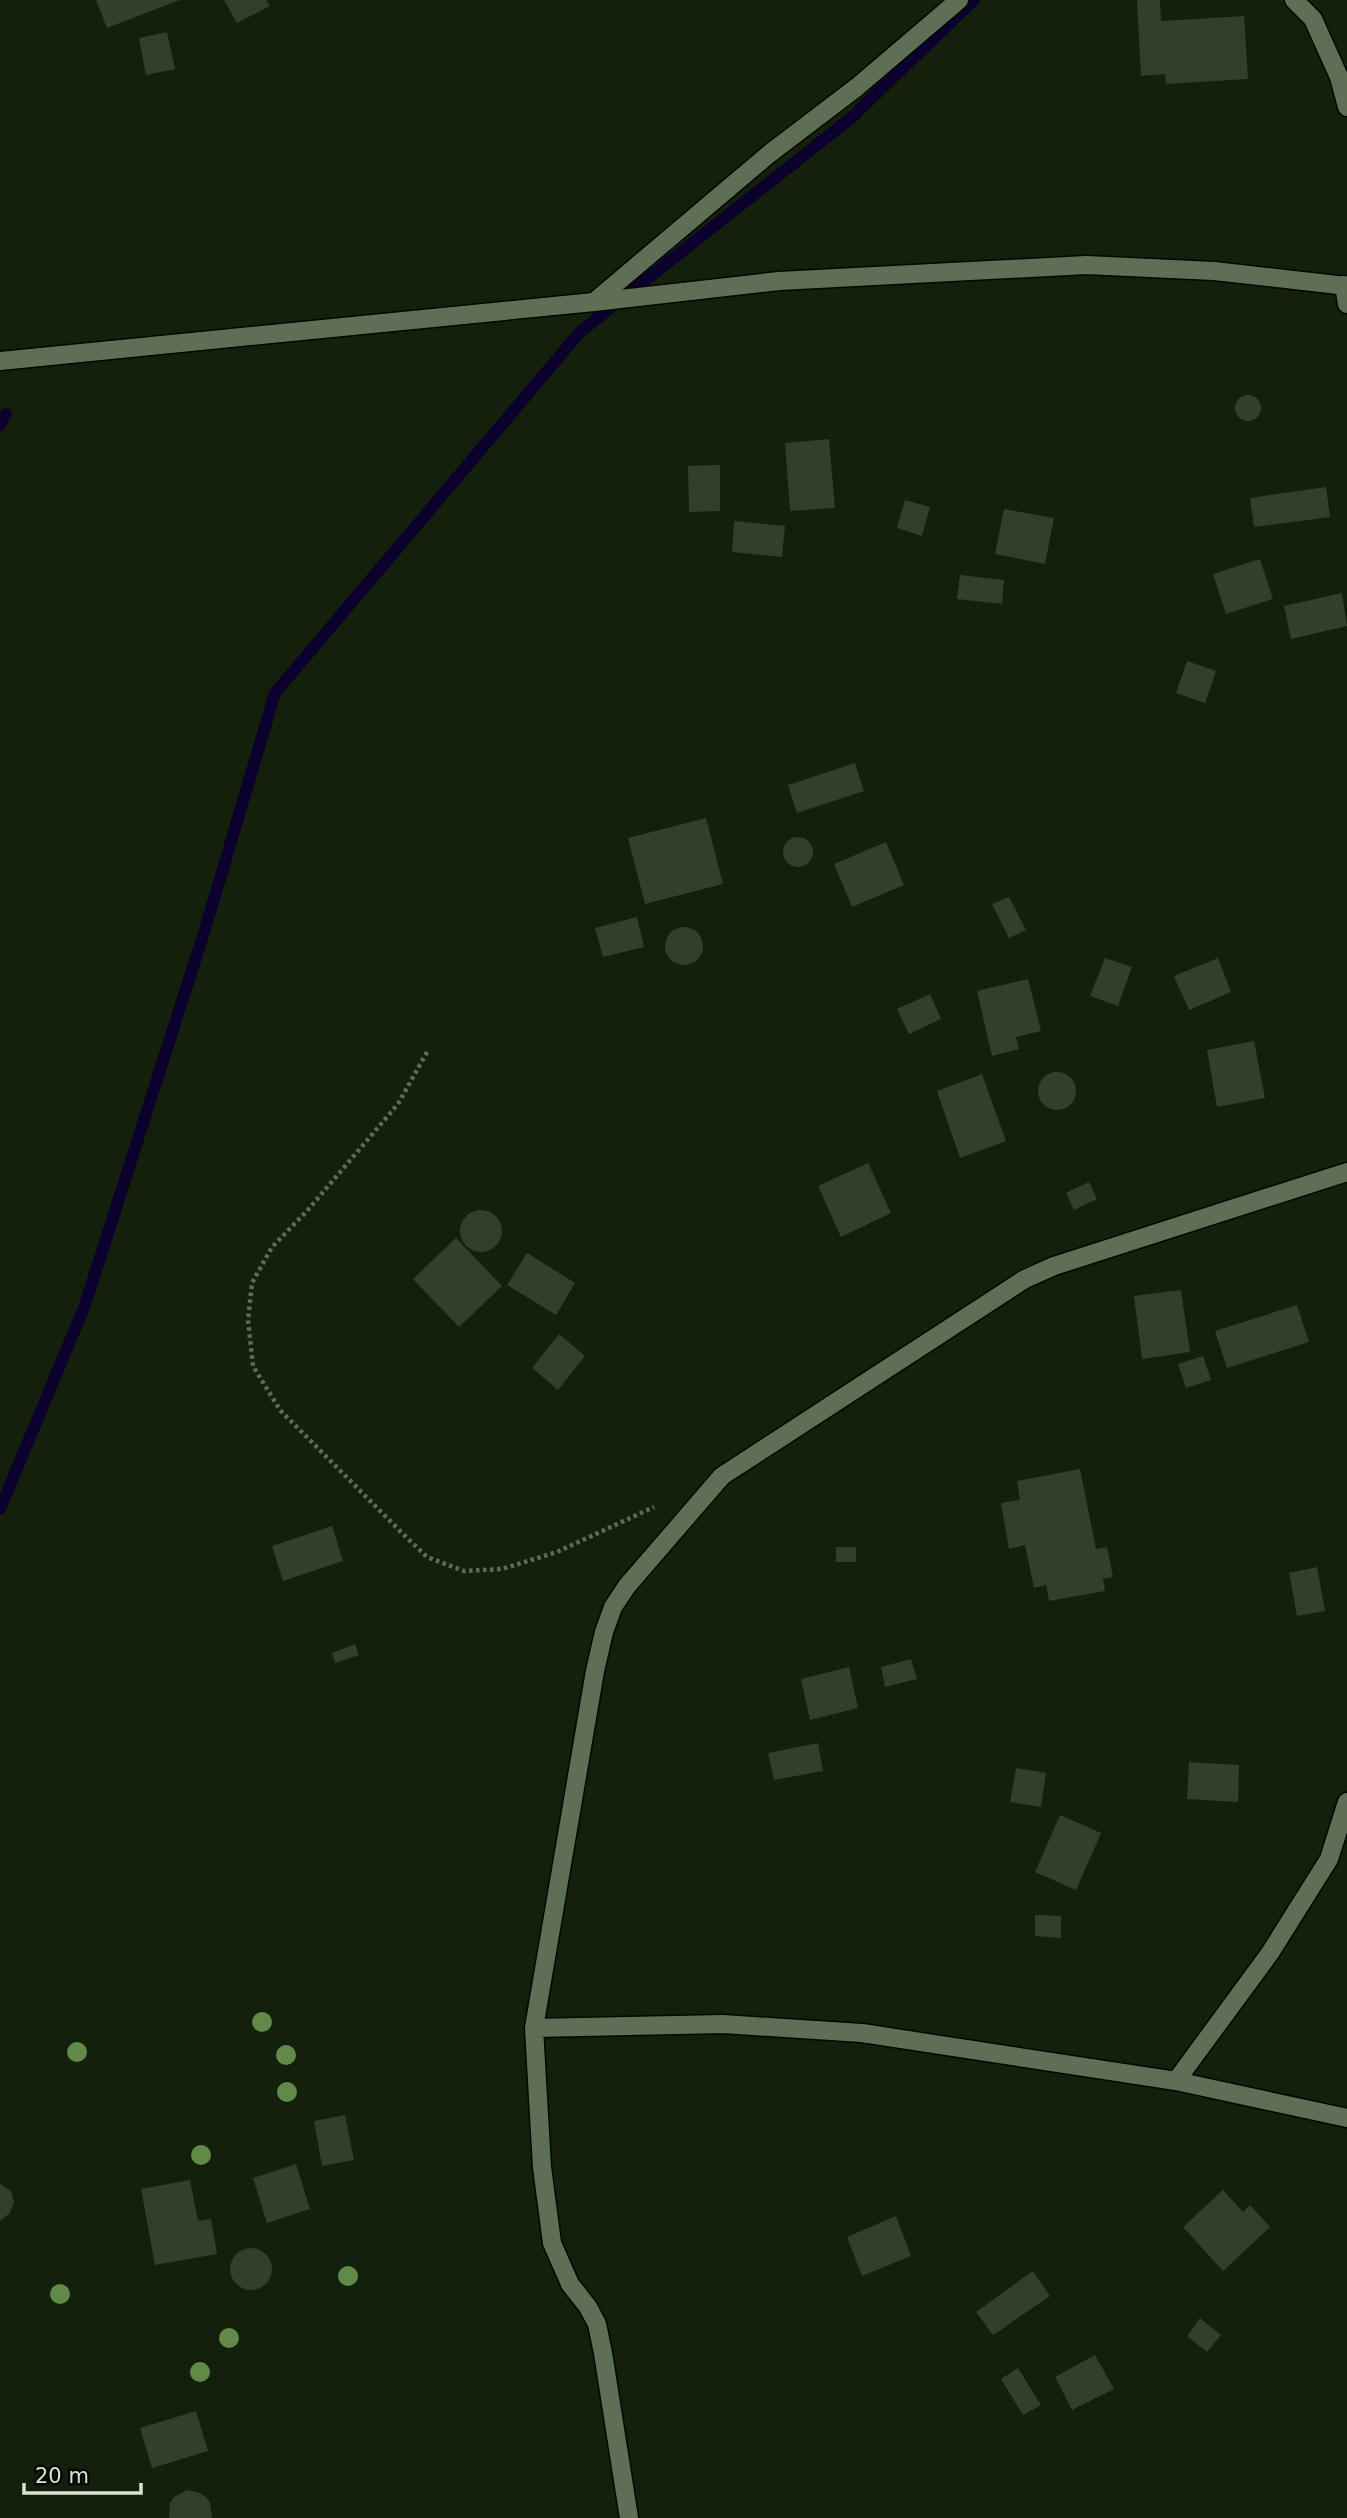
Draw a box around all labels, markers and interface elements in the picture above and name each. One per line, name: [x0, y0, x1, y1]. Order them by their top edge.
scale bar: [24, 2452, 142, 2496]
text: 20 m: [35, 2464, 89, 2488]

